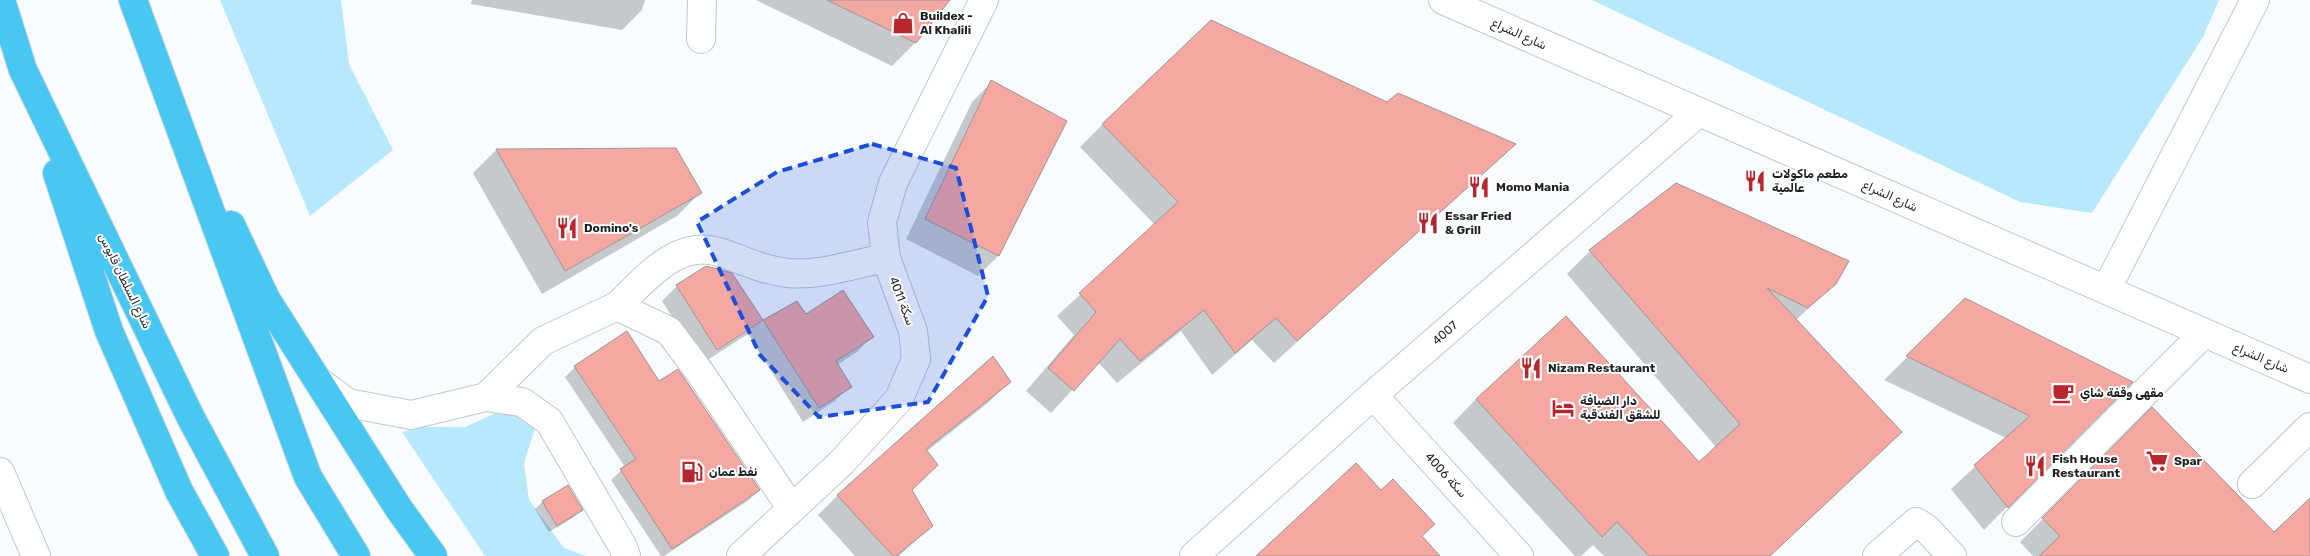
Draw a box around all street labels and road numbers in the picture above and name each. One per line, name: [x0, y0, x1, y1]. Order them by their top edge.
street label: شارع الشراع: [1488, 16, 1549, 54]
street label: شارع الشراع: [1859, 178, 1920, 216]
street label: شارع السلطان قابوس: [94, 231, 154, 332]
street label: سكة 4011: [886, 275, 918, 327]
street label: 4007: [1430, 318, 1460, 348]
street label: شارع الشراع: [2230, 340, 2291, 378]
street label: سكة 4006: [1422, 450, 1470, 500]

